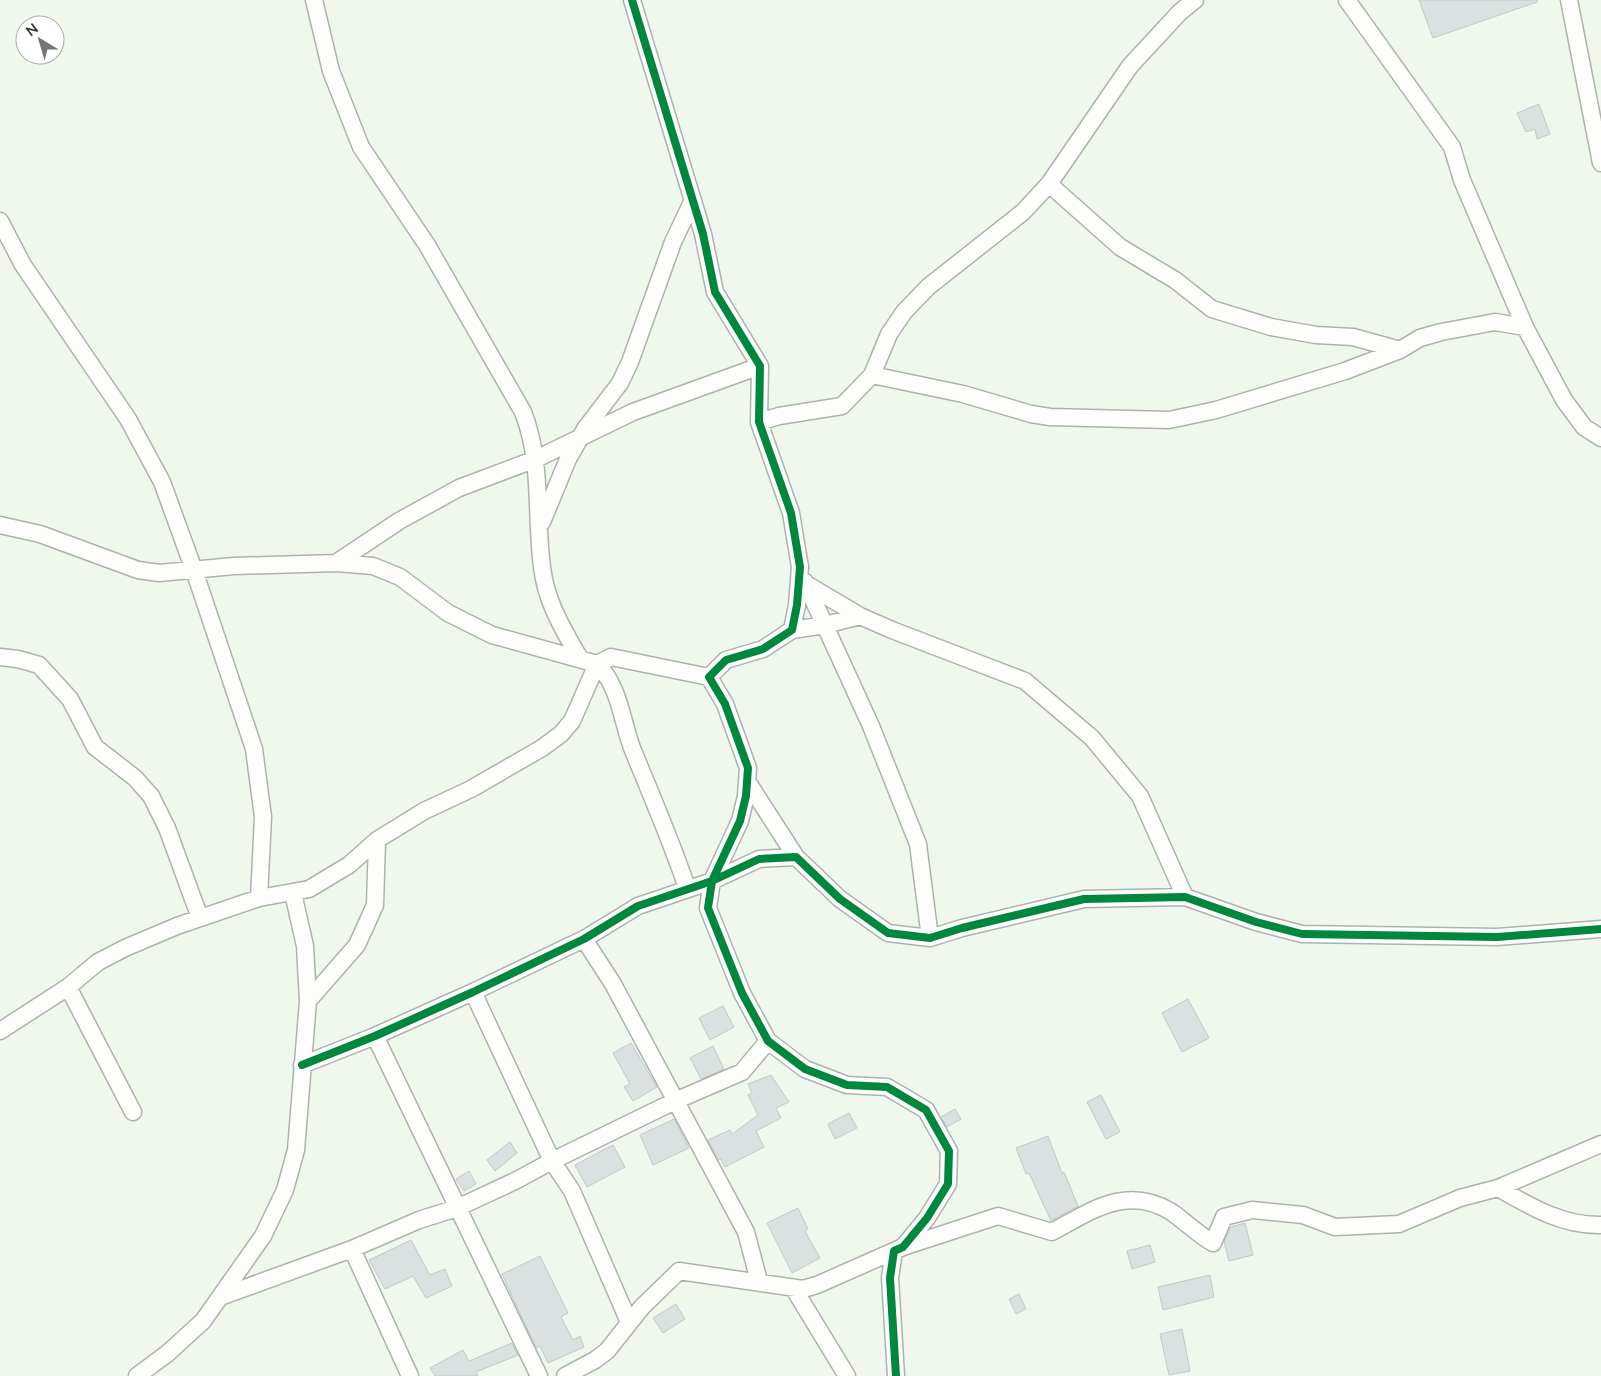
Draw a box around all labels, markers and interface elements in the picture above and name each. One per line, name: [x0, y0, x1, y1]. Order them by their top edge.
north arrow: [15, 15, 65, 65]
text: N: [22, 19, 41, 39]

